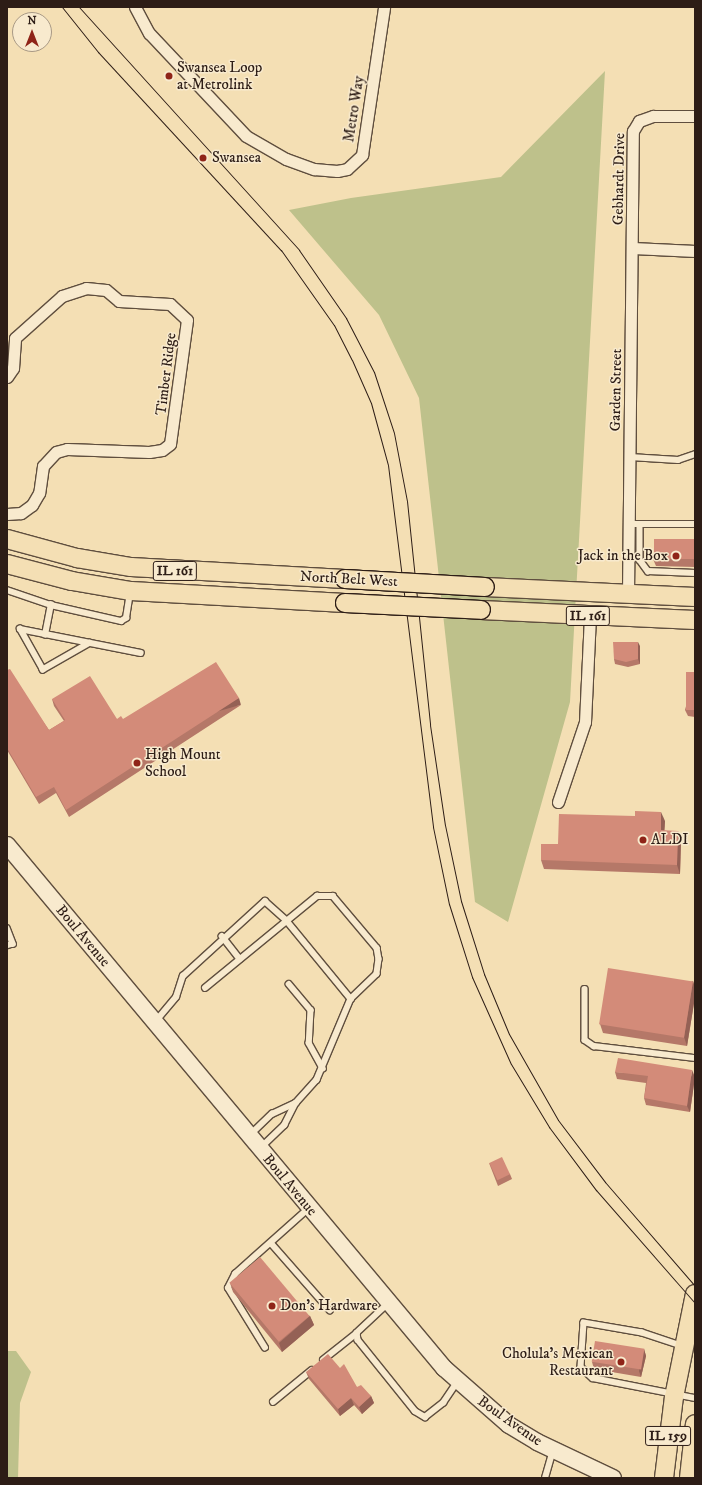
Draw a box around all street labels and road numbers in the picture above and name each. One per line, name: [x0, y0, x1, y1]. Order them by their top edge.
street label: Metro Way: [340, 75, 368, 143]
street label: Gebhardt Drive: [609, 133, 629, 225]
street label: Timber Ridge: [152, 332, 180, 416]
street label: Garden Street: [606, 349, 626, 431]
road number: IL 161: [152, 559, 198, 583]
street label: North Belt West: [300, 567, 398, 591]
road number: IL 161: [565, 604, 611, 628]
street label: Boul Avenue: [52, 901, 114, 971]
street label: Boul Avenue: [259, 1150, 321, 1220]
street label: Boul Avenue: [474, 1392, 546, 1450]
road number: IL 159: [645, 1424, 691, 1448]

